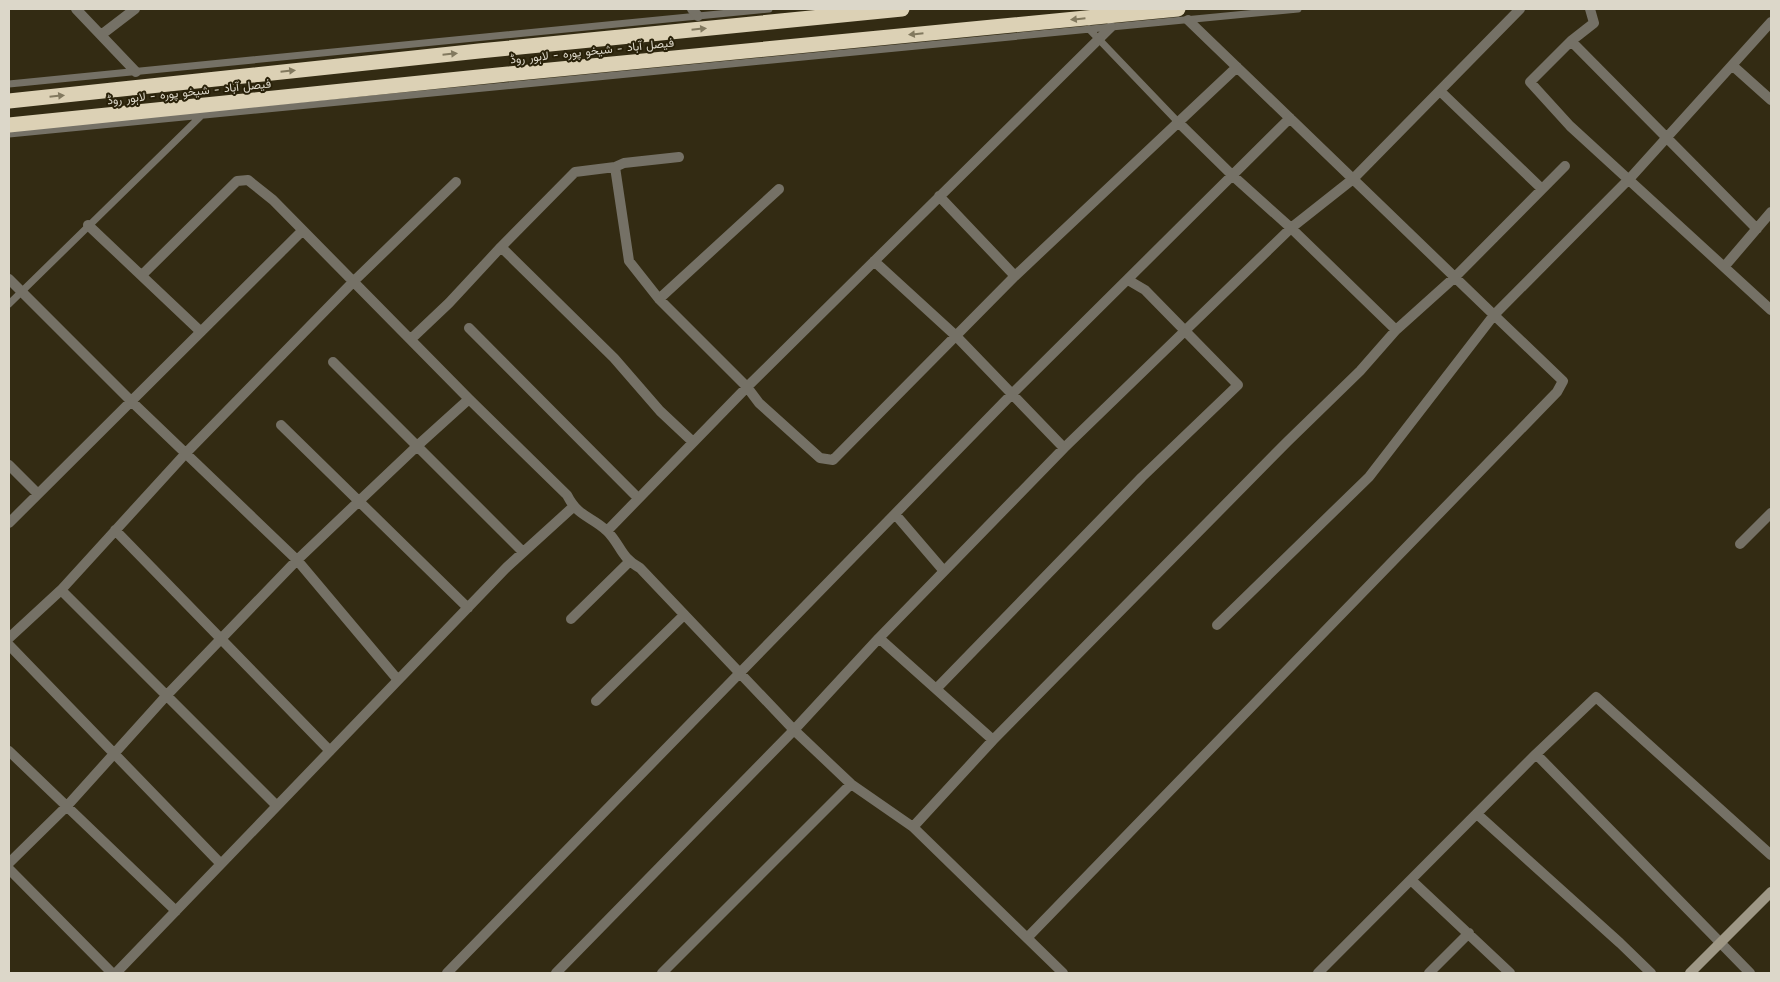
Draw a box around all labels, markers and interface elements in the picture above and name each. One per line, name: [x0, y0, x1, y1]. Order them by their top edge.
one-way arrow: [1069, 15, 1085, 23]
one-way arrow: [691, 25, 707, 33]
one-way arrow: [908, 31, 924, 39]
street label: فیصل آباد - شیخو پورہ - لاہور روڈ: [509, 35, 675, 68]
one-way arrow: [442, 50, 458, 58]
one-way arrow: [281, 67, 297, 75]
street label: فیصل آباد - شیخو پورہ - لاہور روڈ: [106, 76, 272, 109]
one-way arrow: [50, 92, 66, 100]

